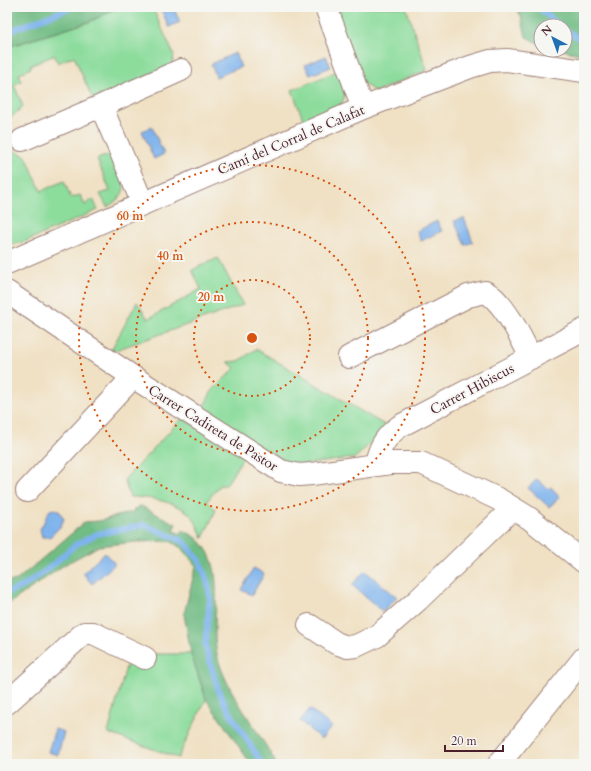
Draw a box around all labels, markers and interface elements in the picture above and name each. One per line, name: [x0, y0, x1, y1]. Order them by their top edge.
north arrow: [533, 18, 573, 58]
text: N: [538, 22, 556, 40]
street label: Camí del Corral de Calafat: [215, 100, 368, 180]
text: 60 m: [117, 208, 144, 224]
text: 40 m: [157, 248, 184, 264]
text: 20 m: [198, 289, 225, 305]
centre of rings: [245, 331, 259, 345]
street label: Carrer Hibiscus: [427, 359, 518, 419]
street label: Carrer Cadireta de Pastor: [144, 380, 282, 476]
scale bar: [445, 727, 503, 753]
text: 20 m: [451, 733, 478, 749]

